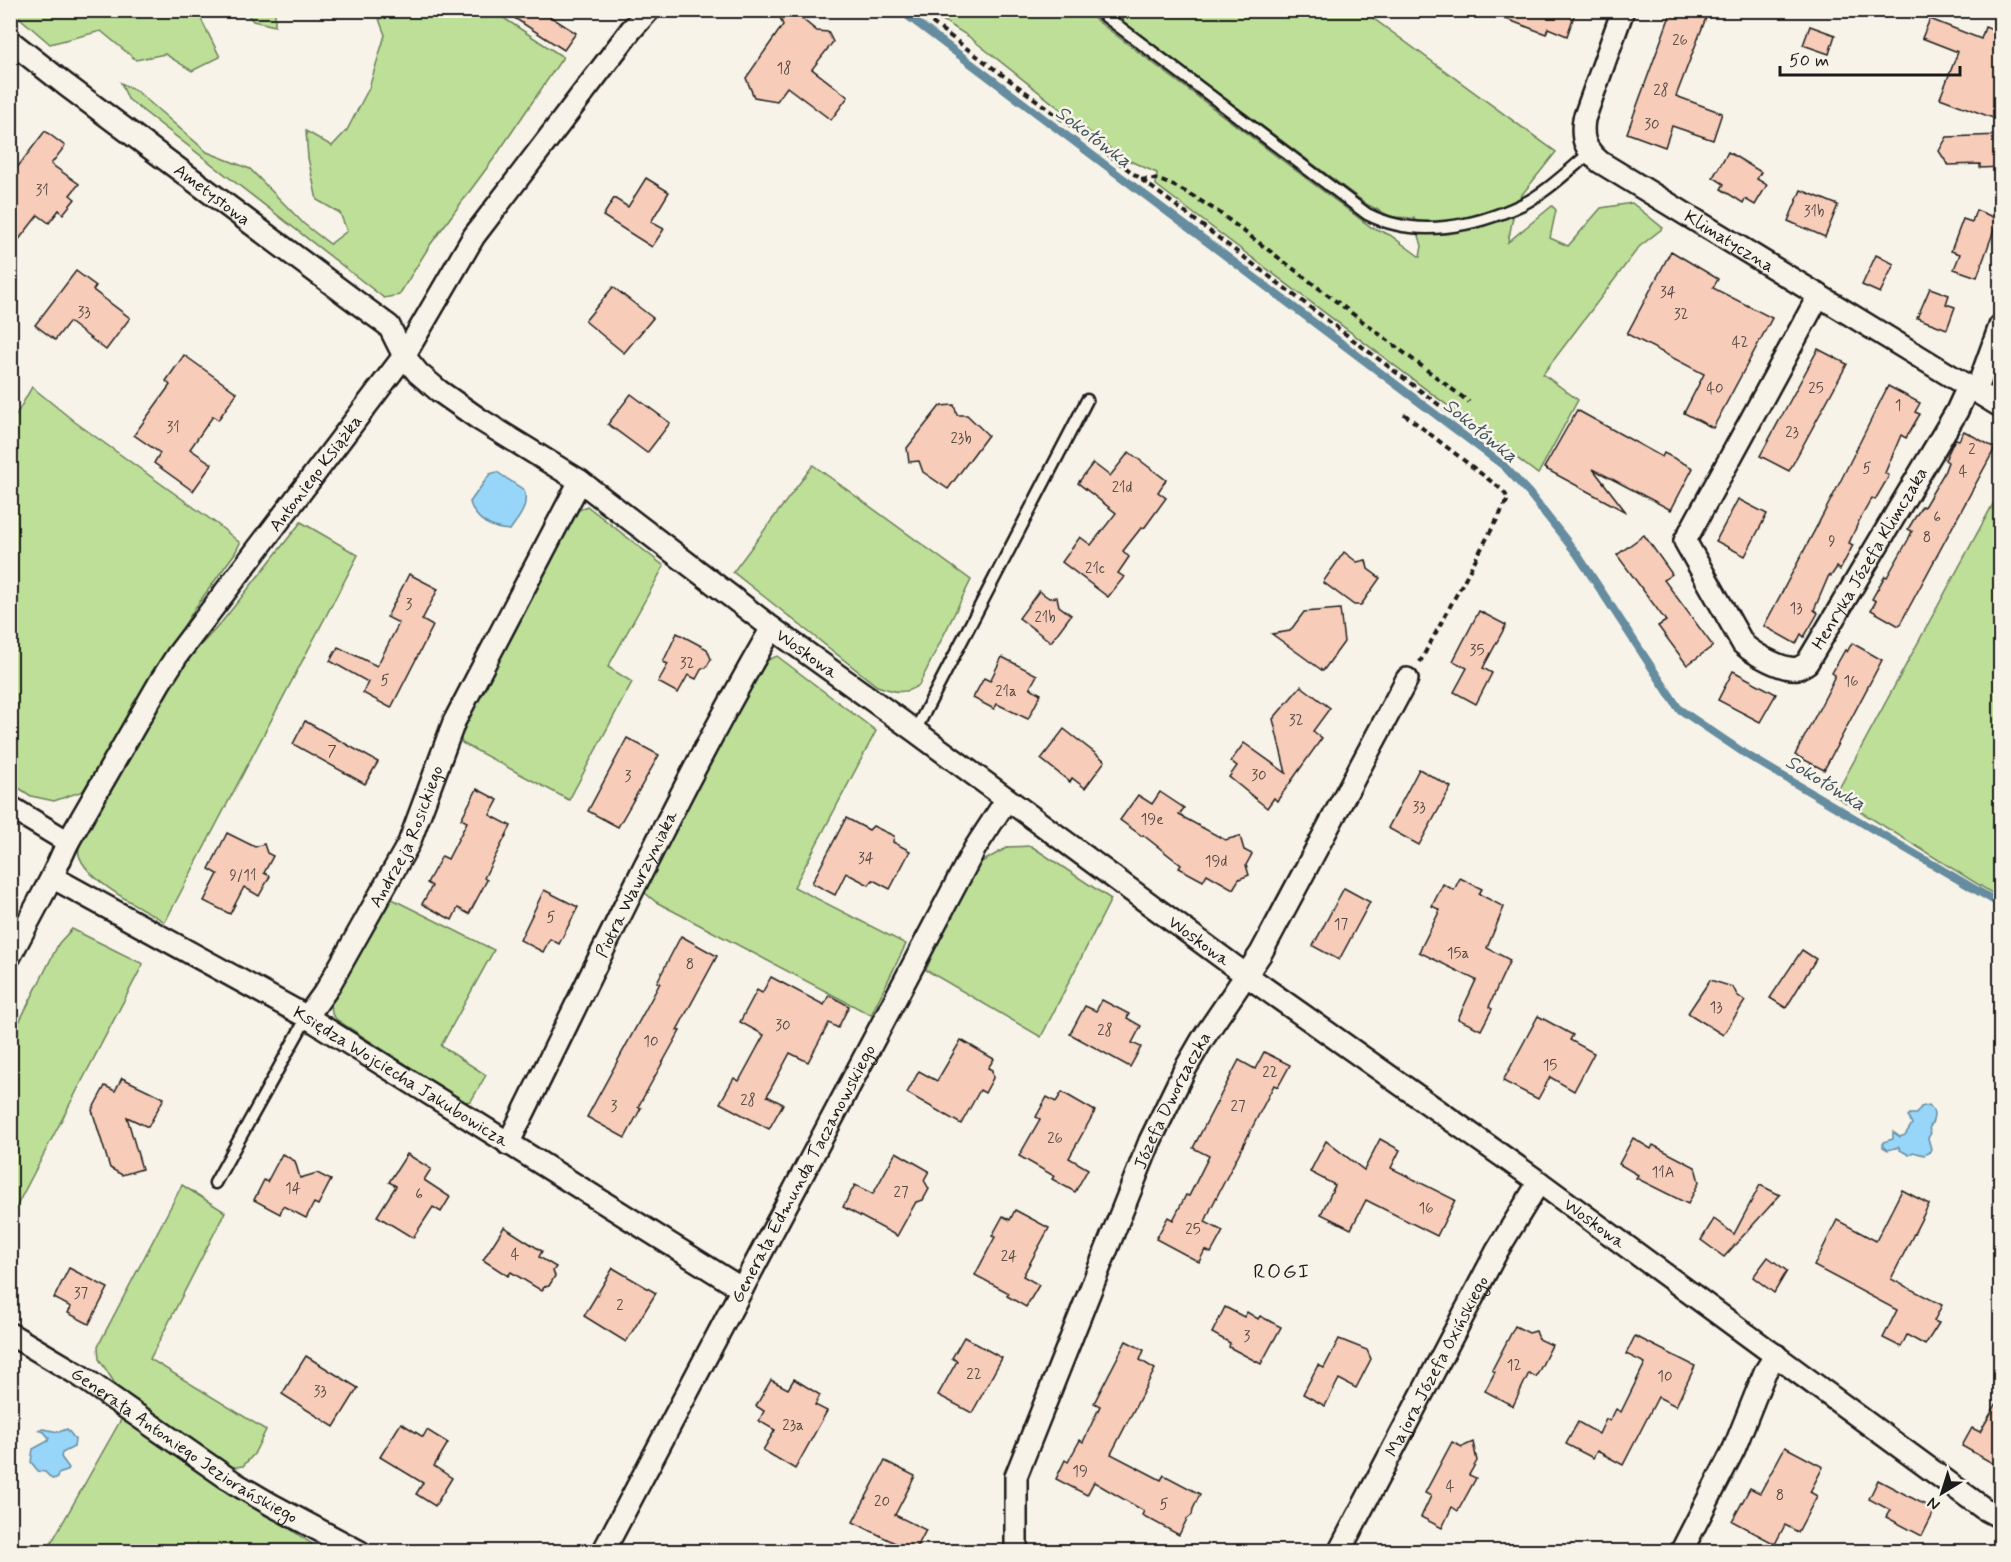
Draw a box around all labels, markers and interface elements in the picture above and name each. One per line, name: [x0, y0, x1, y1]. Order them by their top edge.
house number: 26: [1672, 31, 1688, 51]
scale bar: [1780, 39, 1960, 77]
text: 50 m: [1789, 49, 1829, 73]
house number: 18: [777, 59, 791, 79]
house number: 28: [1653, 81, 1669, 101]
water label: Sokołówka: [1049, 100, 1137, 175]
house number: 30: [1644, 115, 1660, 135]
street label: Ametystowa: [169, 159, 255, 232]
house number: 31: [35, 181, 49, 201]
house number: 31b: [1804, 202, 1824, 222]
street label: Klimatyczna: [1679, 205, 1779, 279]
house number: 34: [1660, 283, 1676, 303]
house number: 33: [77, 303, 91, 323]
house number: 32: [1674, 305, 1688, 325]
house number: 42: [1732, 333, 1748, 353]
house number: 40: [1706, 379, 1724, 399]
house number: 25: [1808, 379, 1824, 399]
water label: Sokołówka: [1437, 393, 1523, 470]
house number: 1: [1895, 396, 1901, 416]
street label: Antoniego Książka: [264, 410, 368, 537]
house number: 31: [166, 418, 180, 438]
house number: 23: [1785, 423, 1799, 443]
house number: 23b: [950, 429, 972, 449]
house number: 2: [1968, 440, 1976, 460]
house number: 5: [1862, 459, 1872, 479]
house number: 4: [1959, 462, 1968, 482]
street label: Henryka Józefa Klimczaka: [1807, 463, 1934, 654]
house number: 21d: [1112, 478, 1132, 498]
house number: 6: [1933, 508, 1941, 528]
house number: 8: [1923, 528, 1931, 548]
house number: 9: [1828, 532, 1836, 552]
house number: 21c: [1085, 559, 1105, 579]
house number: 3: [406, 595, 413, 615]
house number: 13: [1789, 599, 1803, 619]
house number: 21b: [1034, 608, 1056, 628]
street label: Woskowa: [771, 624, 843, 685]
house number: 35: [1470, 641, 1484, 661]
house number: 32: [680, 654, 694, 674]
house number: 5: [380, 671, 390, 691]
house number: 16: [1843, 672, 1859, 692]
house number: 21a: [995, 682, 1017, 702]
house number: 32: [1289, 711, 1303, 731]
house number: 7: [327, 742, 337, 762]
water label: Sokołówka: [1780, 749, 1870, 818]
street label: Andrzeja Rosickiego: [364, 762, 450, 912]
house number: 30: [1251, 766, 1267, 786]
house number: 3: [625, 767, 632, 787]
house number: 33: [1412, 798, 1426, 818]
street label: Piotra Wawrzyniaka: [590, 807, 684, 962]
house number: 19e: [1140, 810, 1164, 830]
house number: 34: [858, 849, 874, 869]
house number: 19d: [1205, 852, 1227, 872]
house number: 9/11: [229, 866, 257, 886]
house number: 5: [546, 908, 556, 928]
street label: Woskowa: [1163, 911, 1235, 972]
house number: 17: [1334, 915, 1349, 935]
house number: 15a: [1447, 944, 1469, 964]
house number: 8: [686, 955, 694, 975]
house number: 13: [1709, 998, 1723, 1018]
street label: Księdza Wojciecha Jakubowicza: [289, 1001, 513, 1153]
house number: 30: [775, 1016, 791, 1036]
house number: 28: [1097, 1021, 1113, 1041]
street label: Józefa Dworzaczka: [1129, 1027, 1217, 1173]
house number: 10: [643, 1032, 659, 1052]
street label: Generała Edmunda Taczanowskiego: [726, 1040, 882, 1308]
house number: 15: [1543, 1056, 1557, 1076]
house number: 22: [1262, 1063, 1278, 1083]
house number: 28: [740, 1091, 756, 1111]
house number: 3: [611, 1097, 618, 1117]
house number: 27: [1231, 1097, 1246, 1117]
house number: 26: [1047, 1129, 1063, 1149]
house number: 11A: [1652, 1163, 1674, 1183]
house number: 14: [285, 1179, 301, 1199]
house number: 27: [894, 1183, 909, 1203]
house number: 6: [415, 1185, 423, 1205]
street label: Woskowa: [1558, 1193, 1630, 1255]
house number: 16: [1418, 1199, 1434, 1219]
house number: 25: [1185, 1220, 1201, 1240]
house number: 4: [511, 1245, 520, 1265]
house number: 24: [1001, 1247, 1017, 1267]
district label: ROGI: [1253, 1258, 1311, 1286]
street label: Majora Józefa Oxińskiego: [1380, 1272, 1495, 1461]
house number: 37: [74, 1284, 89, 1304]
house number: 2: [616, 1296, 624, 1316]
house number: 3: [1244, 1327, 1251, 1347]
house number: 12: [1507, 1356, 1521, 1376]
street label: Generała Antoniego Jeziorańskiego: [66, 1362, 302, 1530]
house number: 22: [966, 1365, 982, 1385]
house number: 10: [1657, 1367, 1673, 1387]
house number: 33: [313, 1382, 327, 1402]
house number: 23a: [782, 1416, 804, 1436]
house number: 19: [1072, 1462, 1088, 1482]
north arrow: [1912, 1463, 1972, 1523]
house number: 4: [1446, 1477, 1455, 1497]
house number: 8: [1776, 1486, 1784, 1506]
house number: 20: [874, 1492, 890, 1512]
text: N: [1923, 1492, 1944, 1515]
house number: 5: [1159, 1495, 1169, 1515]

